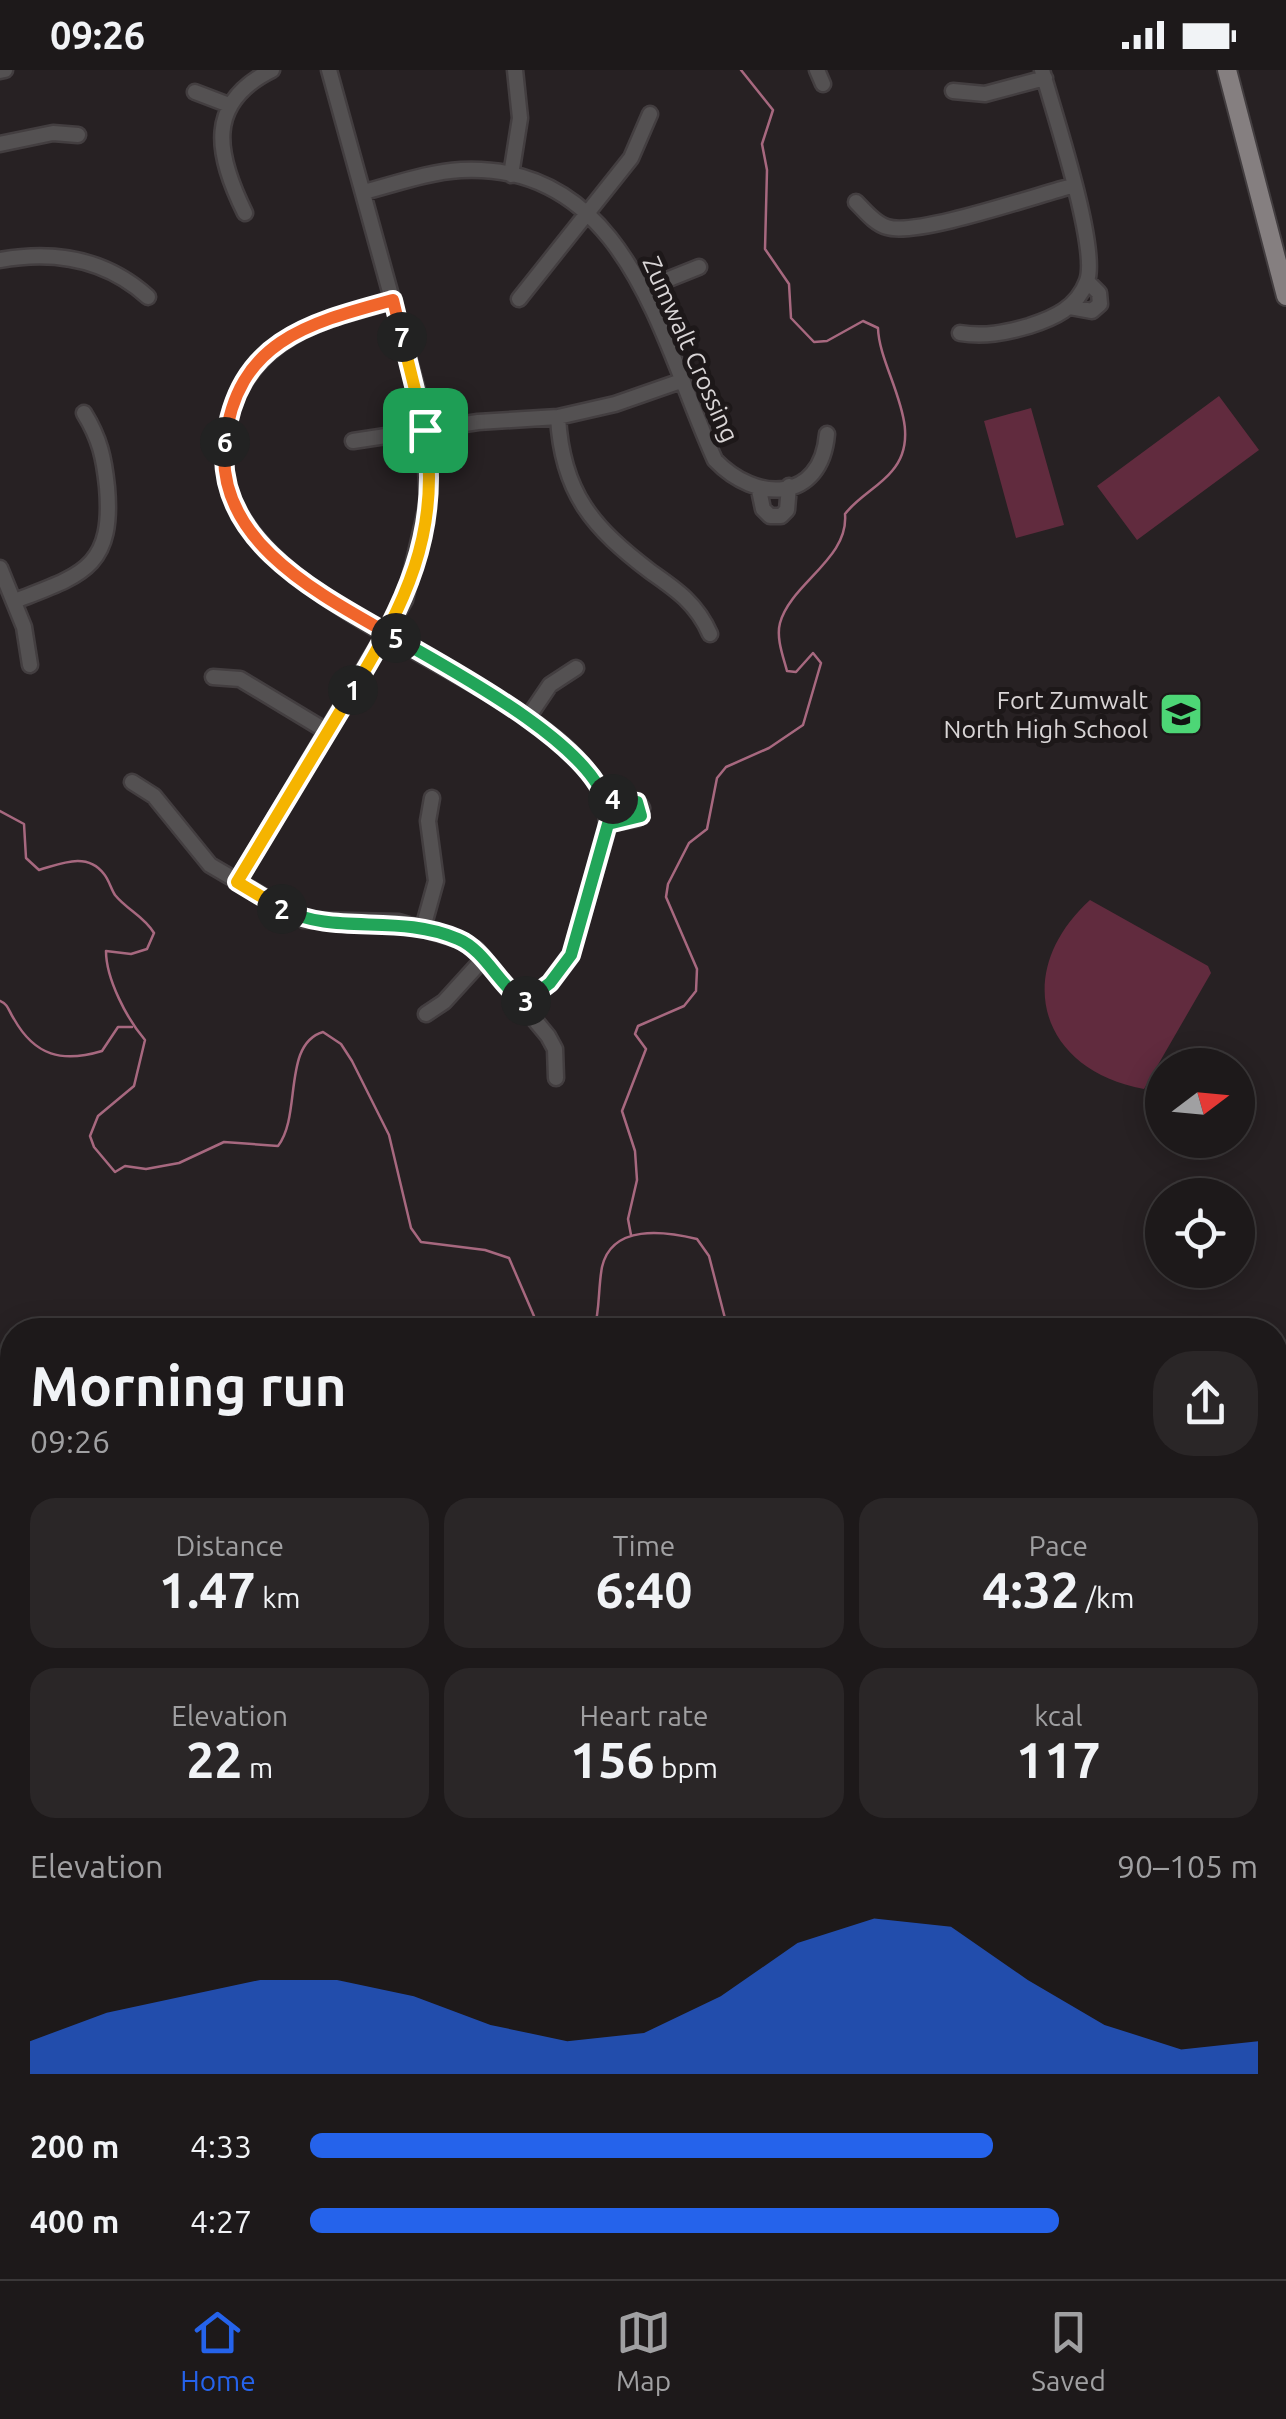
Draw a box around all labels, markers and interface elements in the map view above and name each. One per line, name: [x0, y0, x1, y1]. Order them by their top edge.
text: 09:26: [50, 14, 145, 56]
street label: Zumwalt Crossing: [638, 252, 744, 446]
pin: 7: [377, 312, 427, 362]
text: 7: [394, 321, 410, 352]
pin: [383, 388, 468, 473]
icon: arrive: [398, 403, 453, 458]
pin: 6: [200, 417, 250, 467]
text: 6: [217, 426, 233, 457]
pin: 5: [371, 613, 421, 663]
text: 5: [388, 622, 404, 653]
pin: 1: [328, 665, 378, 715]
text: 1: [345, 674, 361, 705]
place label: Fort Zumwalt North High School: [944, 686, 1148, 743]
school or university icon: Fort Zumwalt North High School: [1158, 691, 1204, 737]
pin: 4: [588, 774, 638, 824]
text: 4: [605, 783, 621, 814]
pin: 2: [257, 884, 307, 934]
text: 2: [274, 893, 290, 924]
pin: 3: [501, 976, 551, 1026]
text: 3: [518, 985, 534, 1016]
north arrow: [1145, 1048, 1255, 1158]
map controls: [1145, 1048, 1255, 1288]
button: locate: [1145, 1178, 1255, 1288]
button: share: [1153, 1351, 1258, 1456]
text: Morning run: [30, 1355, 347, 1416]
text: 09:26: [30, 1423, 110, 1459]
text: Distance: [175, 1530, 284, 1561]
text: Time: [613, 1530, 675, 1561]
text: Pace: [1029, 1530, 1088, 1561]
text: 1.47: [159, 1561, 256, 1617]
text: 6:40: [596, 1561, 692, 1617]
text: 4:32: [982, 1561, 1079, 1617]
text: km: [256, 1582, 300, 1613]
text: /km: [1079, 1582, 1134, 1613]
text: Elevation: [171, 1700, 288, 1731]
text: Heart rate: [580, 1700, 708, 1731]
text: kcal: [1034, 1700, 1083, 1731]
text: 22: [186, 1731, 243, 1787]
text: 156: [570, 1731, 655, 1787]
text: 117: [1016, 1731, 1101, 1787]
text: m: [243, 1752, 273, 1783]
text: bpm: [655, 1752, 718, 1783]
text: Elevation: [30, 1848, 163, 1884]
text: 90–105 m: [1117, 1848, 1258, 1884]
text: 200 m: [30, 2128, 119, 2164]
text: 4:33: [190, 2128, 252, 2164]
text: 400 m: [30, 2203, 119, 2239]
text: 4:27: [190, 2203, 252, 2239]
tab: Home: [180, 2305, 256, 2396]
tab: Map: [616, 2305, 671, 2396]
tab: Saved: [1031, 2305, 1106, 2396]

